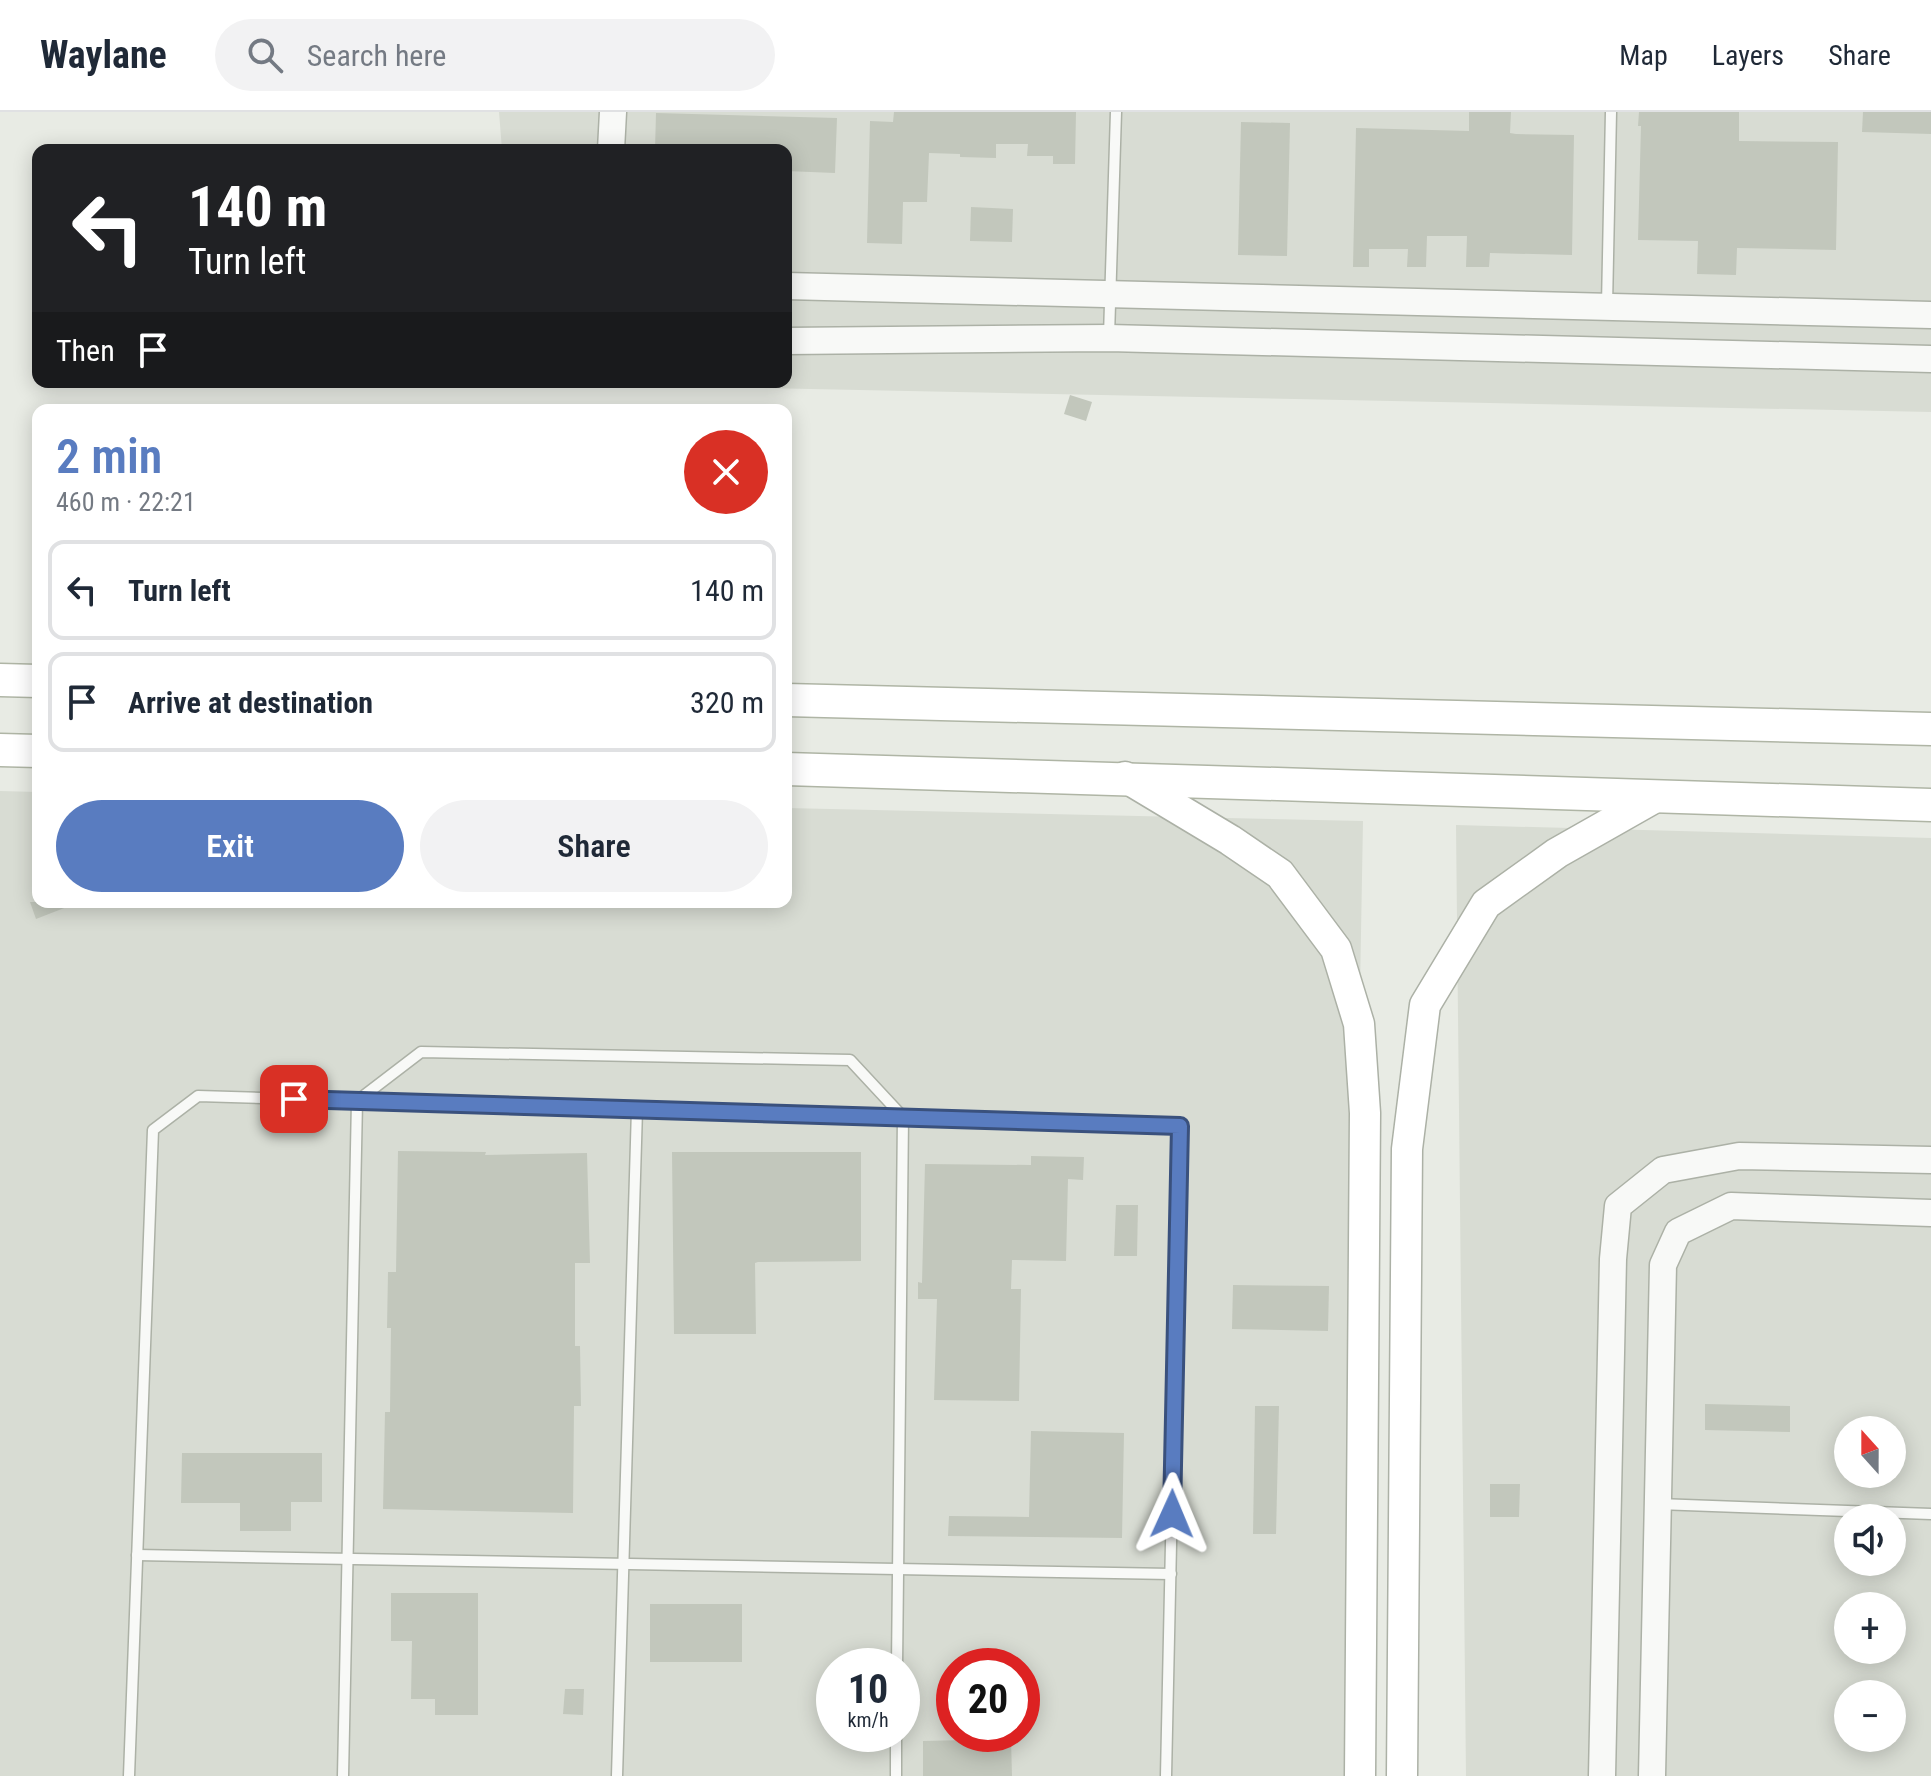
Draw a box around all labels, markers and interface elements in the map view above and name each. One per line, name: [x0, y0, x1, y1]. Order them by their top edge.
search box: [215, 19, 775, 91]
text: Waylane: [40, 33, 167, 77]
icon: search: [243, 33, 287, 77]
text: Search here: [307, 38, 446, 73]
text: Map: [1619, 39, 1668, 72]
text: Layers: [1712, 39, 1784, 72]
text: Share: [1828, 39, 1891, 72]
text: 140 m: [188, 174, 327, 240]
icon: left: [56, 176, 160, 280]
text: Turn left: [188, 241, 306, 283]
icon: arrive: [131, 328, 175, 372]
text: Then: [56, 333, 115, 368]
text: 2 min: [56, 428, 162, 485]
button: close: [684, 430, 768, 514]
text: 460 m · 22:21: [56, 487, 196, 517]
icon: left: [60, 568, 104, 612]
text: Turn left: [128, 573, 231, 608]
text: 140 m: [690, 573, 764, 608]
icon: arrive: [60, 680, 104, 724]
text: Arrive at destination: [128, 685, 373, 720]
text: 320 m: [690, 685, 764, 720]
button: Exit: [56, 800, 404, 892]
button: Share: [420, 800, 768, 892]
pin: [260, 1065, 328, 1133]
icon: arrive: [272, 1077, 316, 1121]
north arrow: [1834, 1416, 1906, 1488]
map controls: [1834, 1416, 1906, 1752]
position arrow: [1130, 1472, 1214, 1556]
button: sound: [1834, 1504, 1906, 1576]
button: +: [1834, 1592, 1906, 1664]
speed limit sign: 20: [936, 1648, 1040, 1752]
text: 10: [848, 1666, 888, 1713]
button: −: [1834, 1680, 1906, 1752]
text: km/h: [847, 1708, 889, 1732]

